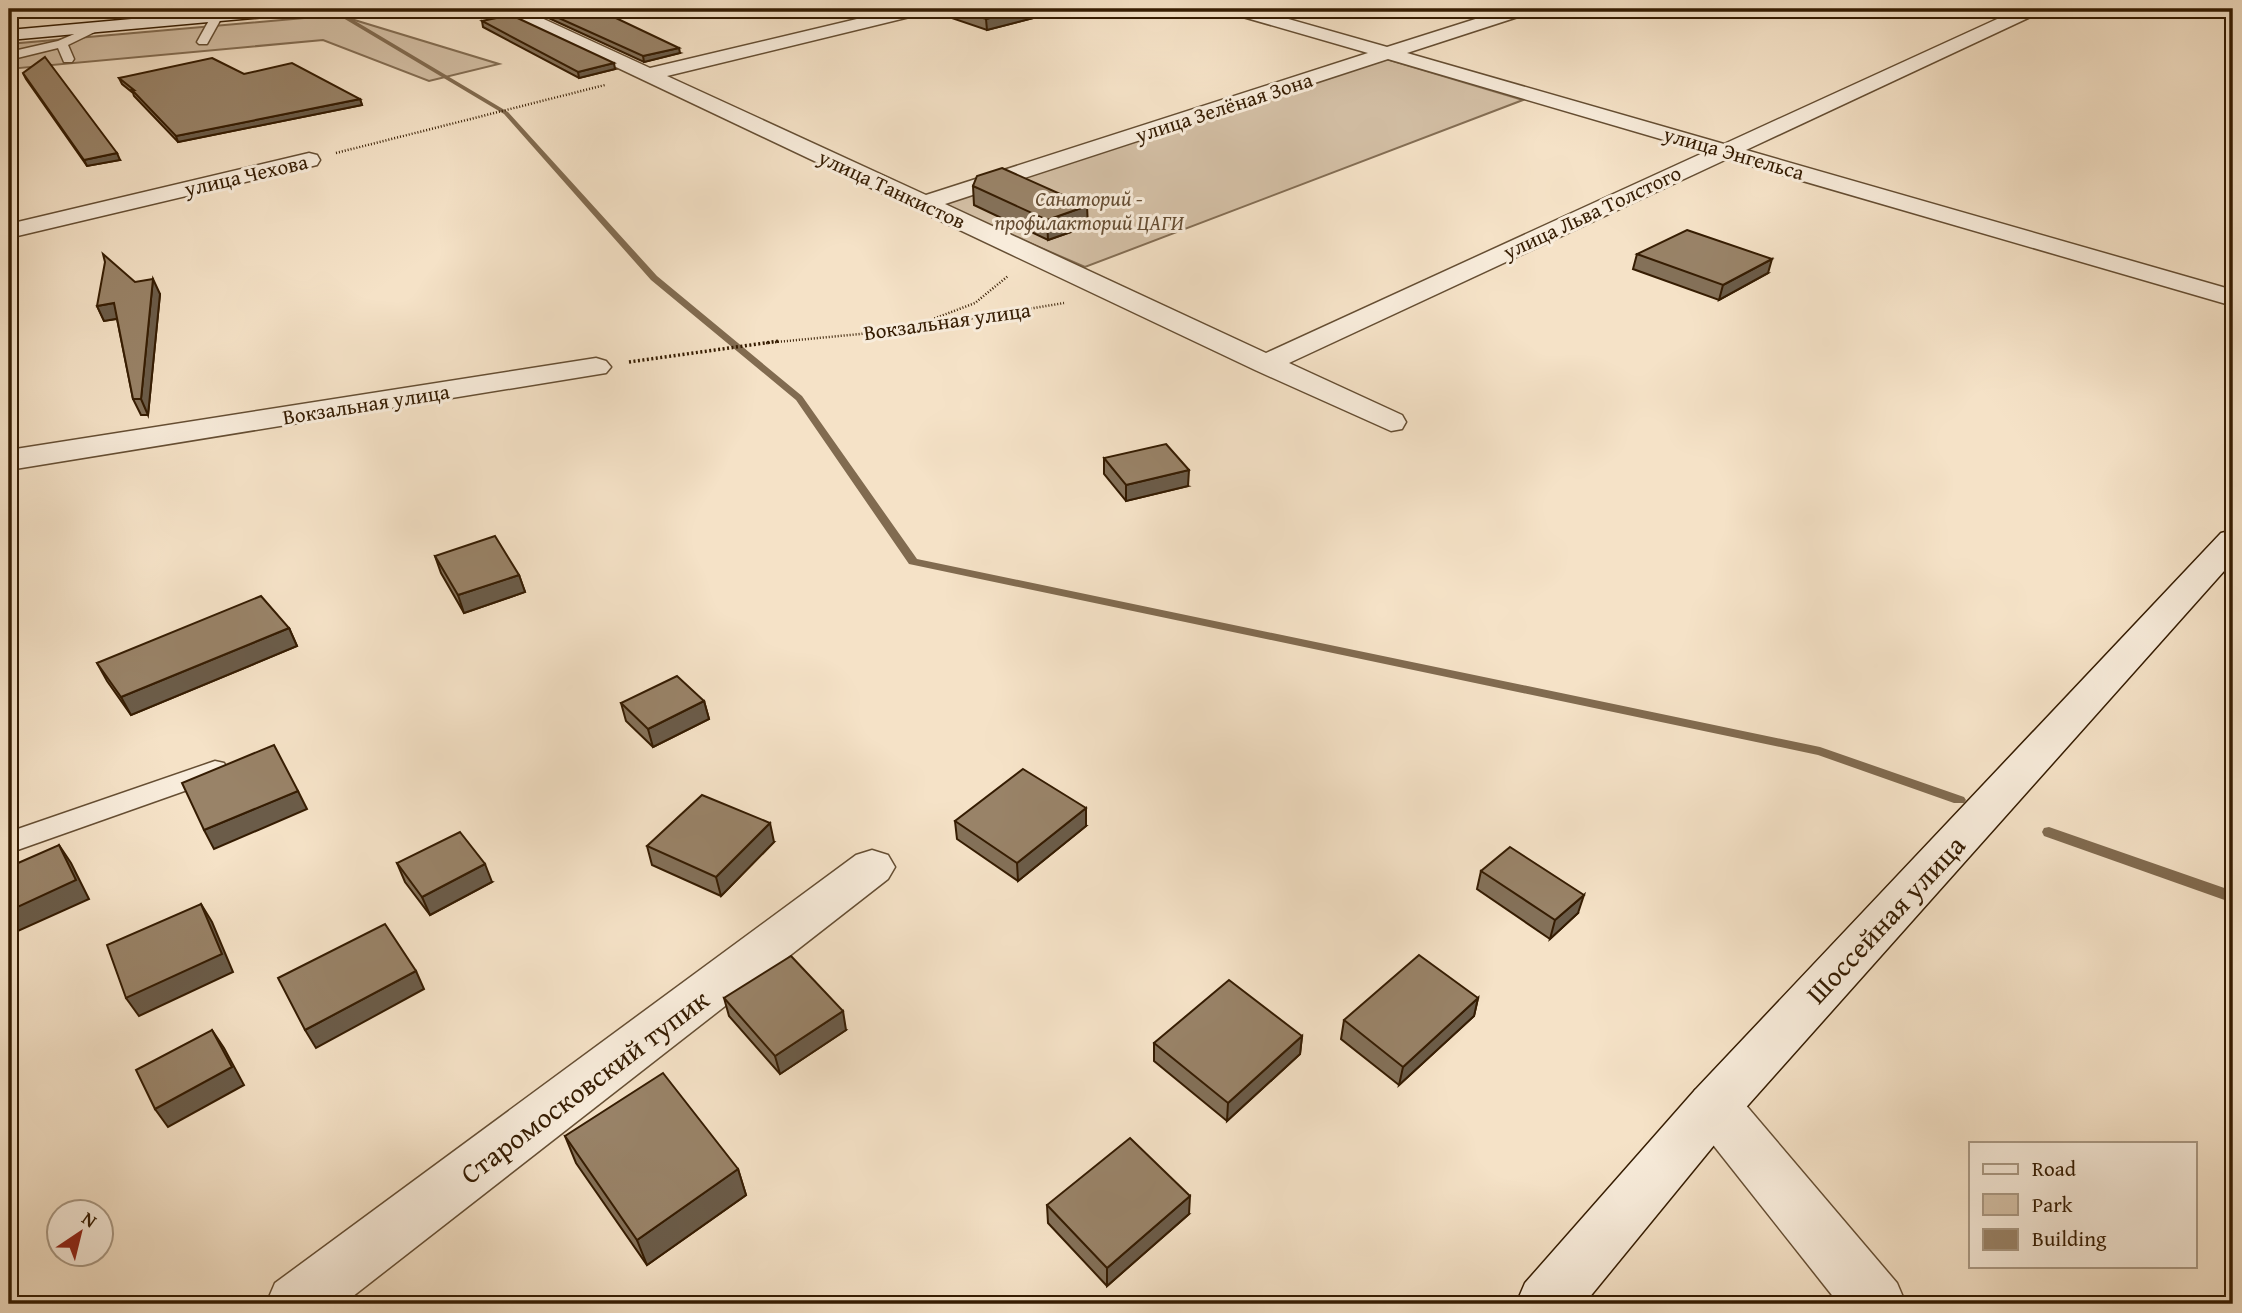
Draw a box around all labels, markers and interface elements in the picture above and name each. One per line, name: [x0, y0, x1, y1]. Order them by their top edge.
street label: улица Зелёная Зона: [1130, 64, 1317, 151]
street label: улица Энгельса: [1659, 118, 1808, 188]
street label: улица Танкистов: [812, 141, 971, 237]
street label: улица Чехова: [180, 146, 311, 204]
street label: улица Льва Толстого: [1497, 157, 1686, 267]
park label: Санаторий - профилакторий ЦАГИ: [995, 183, 1185, 238]
street label: Вокзальная улица: [861, 294, 1033, 348]
street label: Вокзальная улица: [280, 376, 452, 432]
street label: Шоссейная улица: [1796, 825, 1975, 1013]
street label: Старомосковский тупик: [451, 978, 717, 1193]
legend: [1969, 1142, 2196, 1268]
text: Road: [2032, 1153, 2077, 1184]
text: Park: [2032, 1189, 2073, 1220]
north arrow: [46, 1198, 116, 1268]
text: N: [77, 1204, 103, 1234]
text: Building: [2032, 1223, 2107, 1254]

